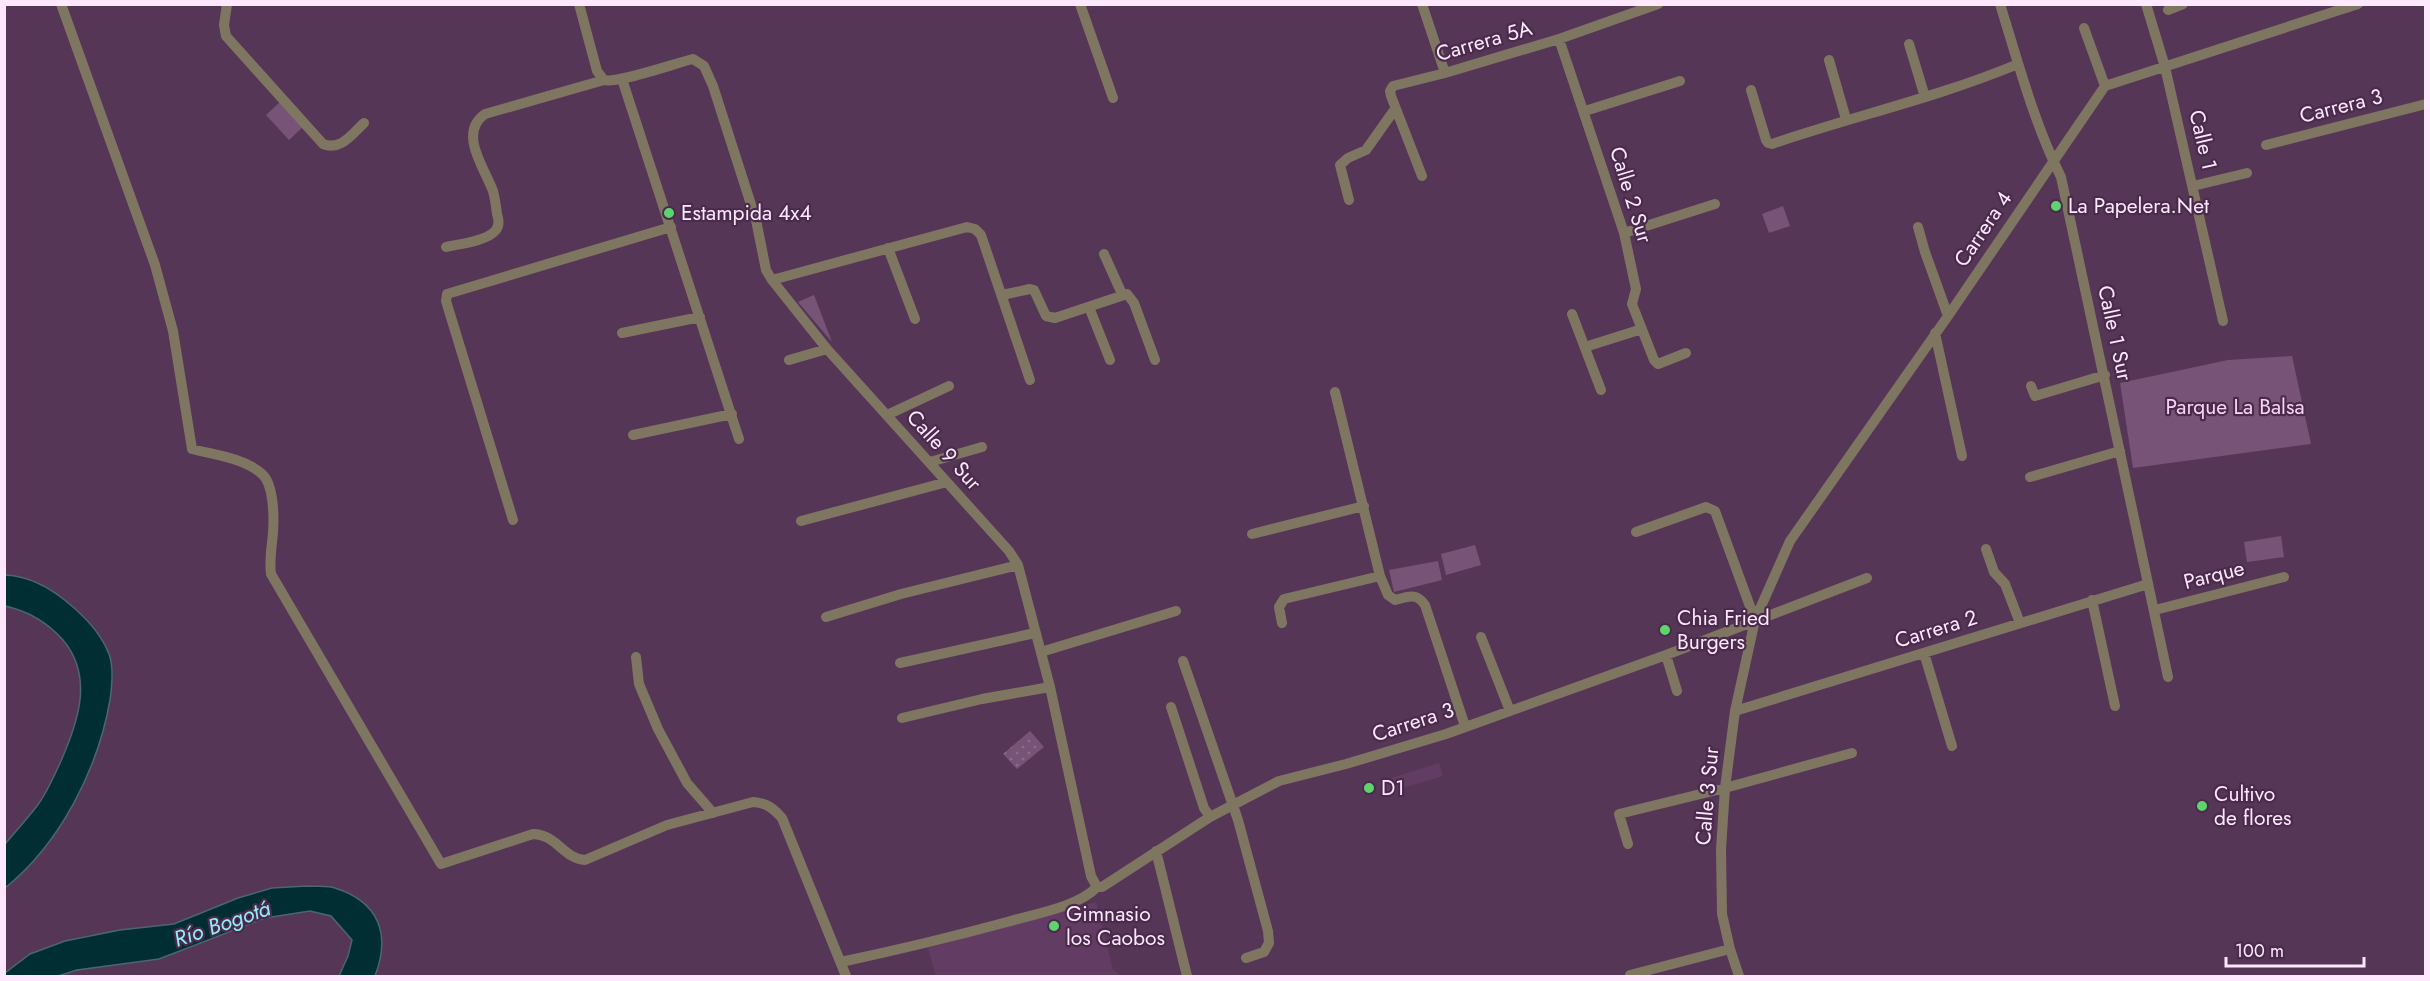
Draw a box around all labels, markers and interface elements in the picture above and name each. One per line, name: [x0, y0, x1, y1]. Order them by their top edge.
street label: Carrera 5A: [1432, 13, 1536, 69]
street label: Carrera 3: [2296, 81, 2386, 131]
street label: Calle 1: [2182, 107, 2224, 173]
street label: Calle 2 Sur: [1602, 143, 1660, 248]
street label: Carrera 4: [1947, 185, 2019, 273]
place label: La Papelera.Net: [2068, 191, 2209, 221]
place label: Estampida 4x4: [681, 198, 812, 228]
marker: La Papelera.Net: [2049, 199, 2063, 213]
marker: Estampida 4x4: [662, 206, 676, 220]
street label: Calle 1 Sur: [2090, 283, 2140, 384]
park label: Parque La Balsa: [2165, 392, 2305, 422]
street label: Calle 9 Sur: [900, 403, 989, 498]
street label: Parque: [2180, 553, 2248, 597]
street label: Carrera 2: [1891, 602, 1981, 656]
place label: Chia Fried Burgers: [1677, 603, 1770, 657]
marker: Chia Fried Burgers: [1658, 623, 1672, 637]
street label: Carrera 3: [1368, 695, 1458, 749]
street label: Calle 3 Sur: [1688, 745, 1726, 847]
place label: D1: [1381, 773, 1405, 803]
place label: Cultivo de flores: [2214, 779, 2292, 833]
marker: D1: [1362, 781, 1376, 795]
marker: Cultivo de flores: [2195, 799, 2209, 813]
water label: Río Bogotá: [169, 892, 275, 954]
place label: Gimnasio los Caobos: [1066, 899, 1165, 953]
marker: Gimnasio los Caobos: [1047, 919, 1061, 933]
scale bar: [2226, 930, 2364, 968]
text: 100 m: [2235, 938, 2284, 964]

